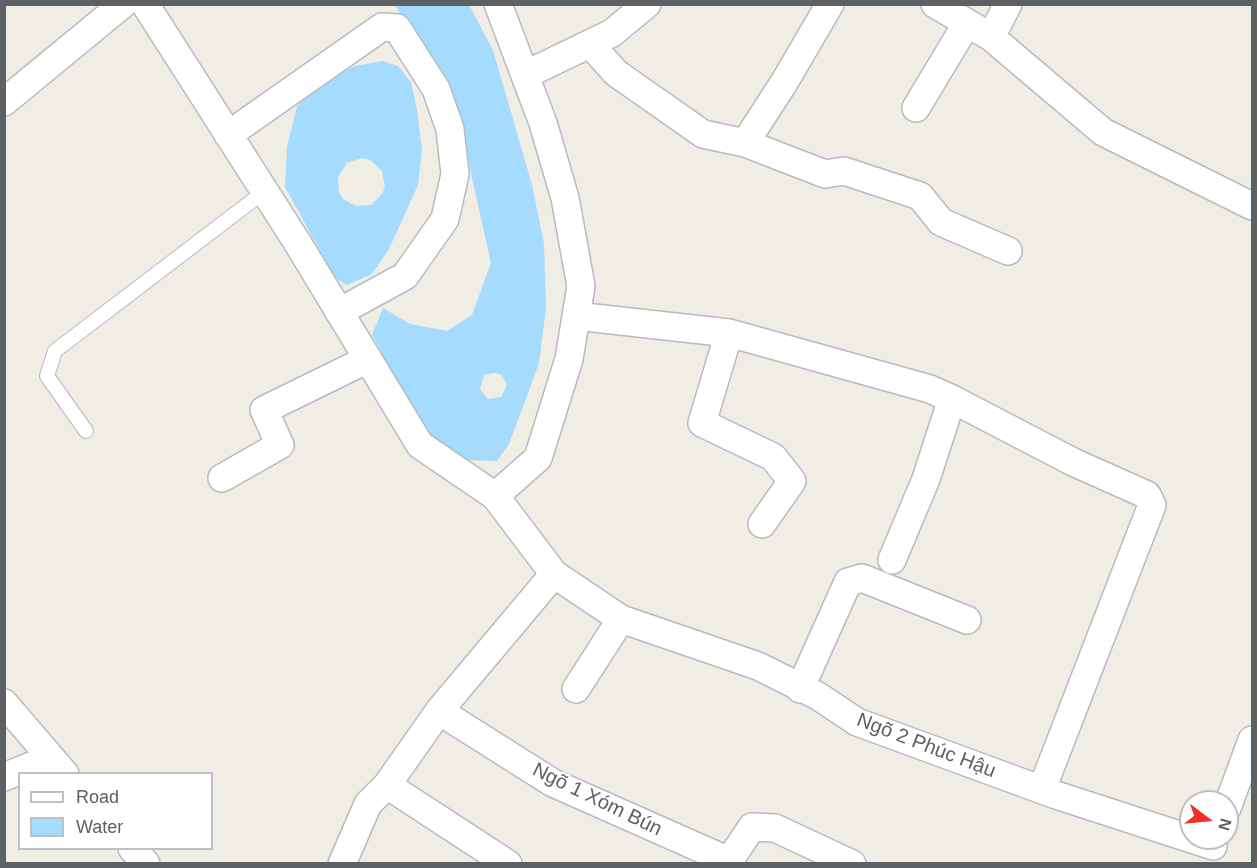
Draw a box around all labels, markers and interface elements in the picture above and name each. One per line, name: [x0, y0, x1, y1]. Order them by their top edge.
street label: Ngõ 2 Phúc Hậu: [853, 709, 999, 783]
street label: Ngõ 1 Xóm Bún: [528, 758, 666, 842]
legend: [18, 772, 213, 850]
text: Road: [76, 787, 119, 807]
north arrow: [1179, 790, 1239, 850]
text: Water: [76, 817, 123, 837]
text: N: [1215, 817, 1235, 832]

